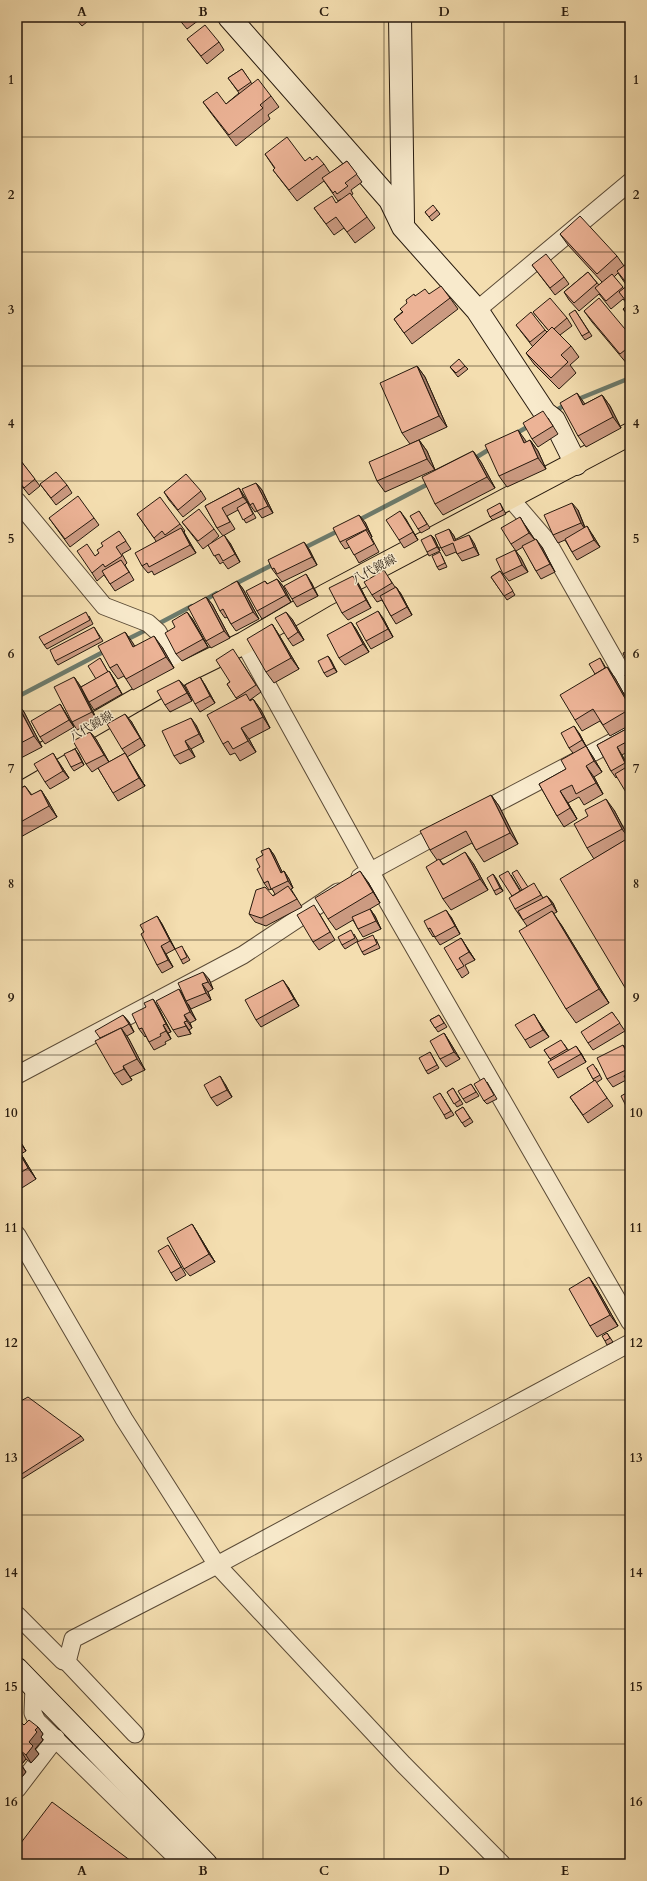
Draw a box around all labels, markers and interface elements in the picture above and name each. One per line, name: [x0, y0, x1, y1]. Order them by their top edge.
text: A: [77, 3, 87, 21]
text: B: [198, 3, 208, 21]
text: C: [319, 3, 329, 21]
text: D: [438, 3, 450, 21]
text: E: [561, 3, 569, 21]
text: 1: [8, 71, 14, 89]
text: 1: [633, 71, 639, 89]
text: 2: [8, 186, 15, 204]
text: 2: [633, 186, 640, 204]
text: 3: [8, 301, 15, 319]
text: 3: [633, 301, 640, 319]
text: 4: [8, 415, 15, 433]
text: 4: [633, 415, 640, 433]
text: 5: [8, 530, 14, 548]
text: 5: [633, 530, 639, 548]
street label: 八代鏡線: [349, 551, 399, 587]
text: 6: [8, 645, 15, 663]
text: 6: [633, 645, 640, 663]
street label: 八代鏡線: [66, 707, 116, 745]
text: 7: [8, 760, 15, 778]
text: 7: [633, 760, 640, 778]
text: 8: [8, 875, 14, 893]
text: 8: [633, 875, 639, 893]
text: 9: [8, 989, 15, 1007]
text: 9: [633, 989, 640, 1007]
text: 10: [4, 1104, 18, 1122]
text: 10: [629, 1104, 643, 1122]
text: 11: [4, 1219, 18, 1237]
text: 11: [629, 1219, 643, 1237]
text: 12: [4, 1334, 18, 1352]
text: 12: [629, 1334, 643, 1352]
text: 13: [4, 1449, 18, 1467]
text: 13: [629, 1449, 643, 1467]
text: 14: [4, 1564, 18, 1582]
text: 14: [629, 1564, 643, 1582]
text: 15: [4, 1678, 18, 1696]
text: 15: [629, 1678, 643, 1696]
text: 16: [4, 1793, 18, 1811]
text: 16: [629, 1793, 643, 1811]
text: A: [77, 1862, 87, 1880]
text: B: [198, 1862, 208, 1880]
text: C: [319, 1862, 329, 1880]
text: D: [438, 1862, 450, 1880]
text: E: [561, 1862, 569, 1880]

